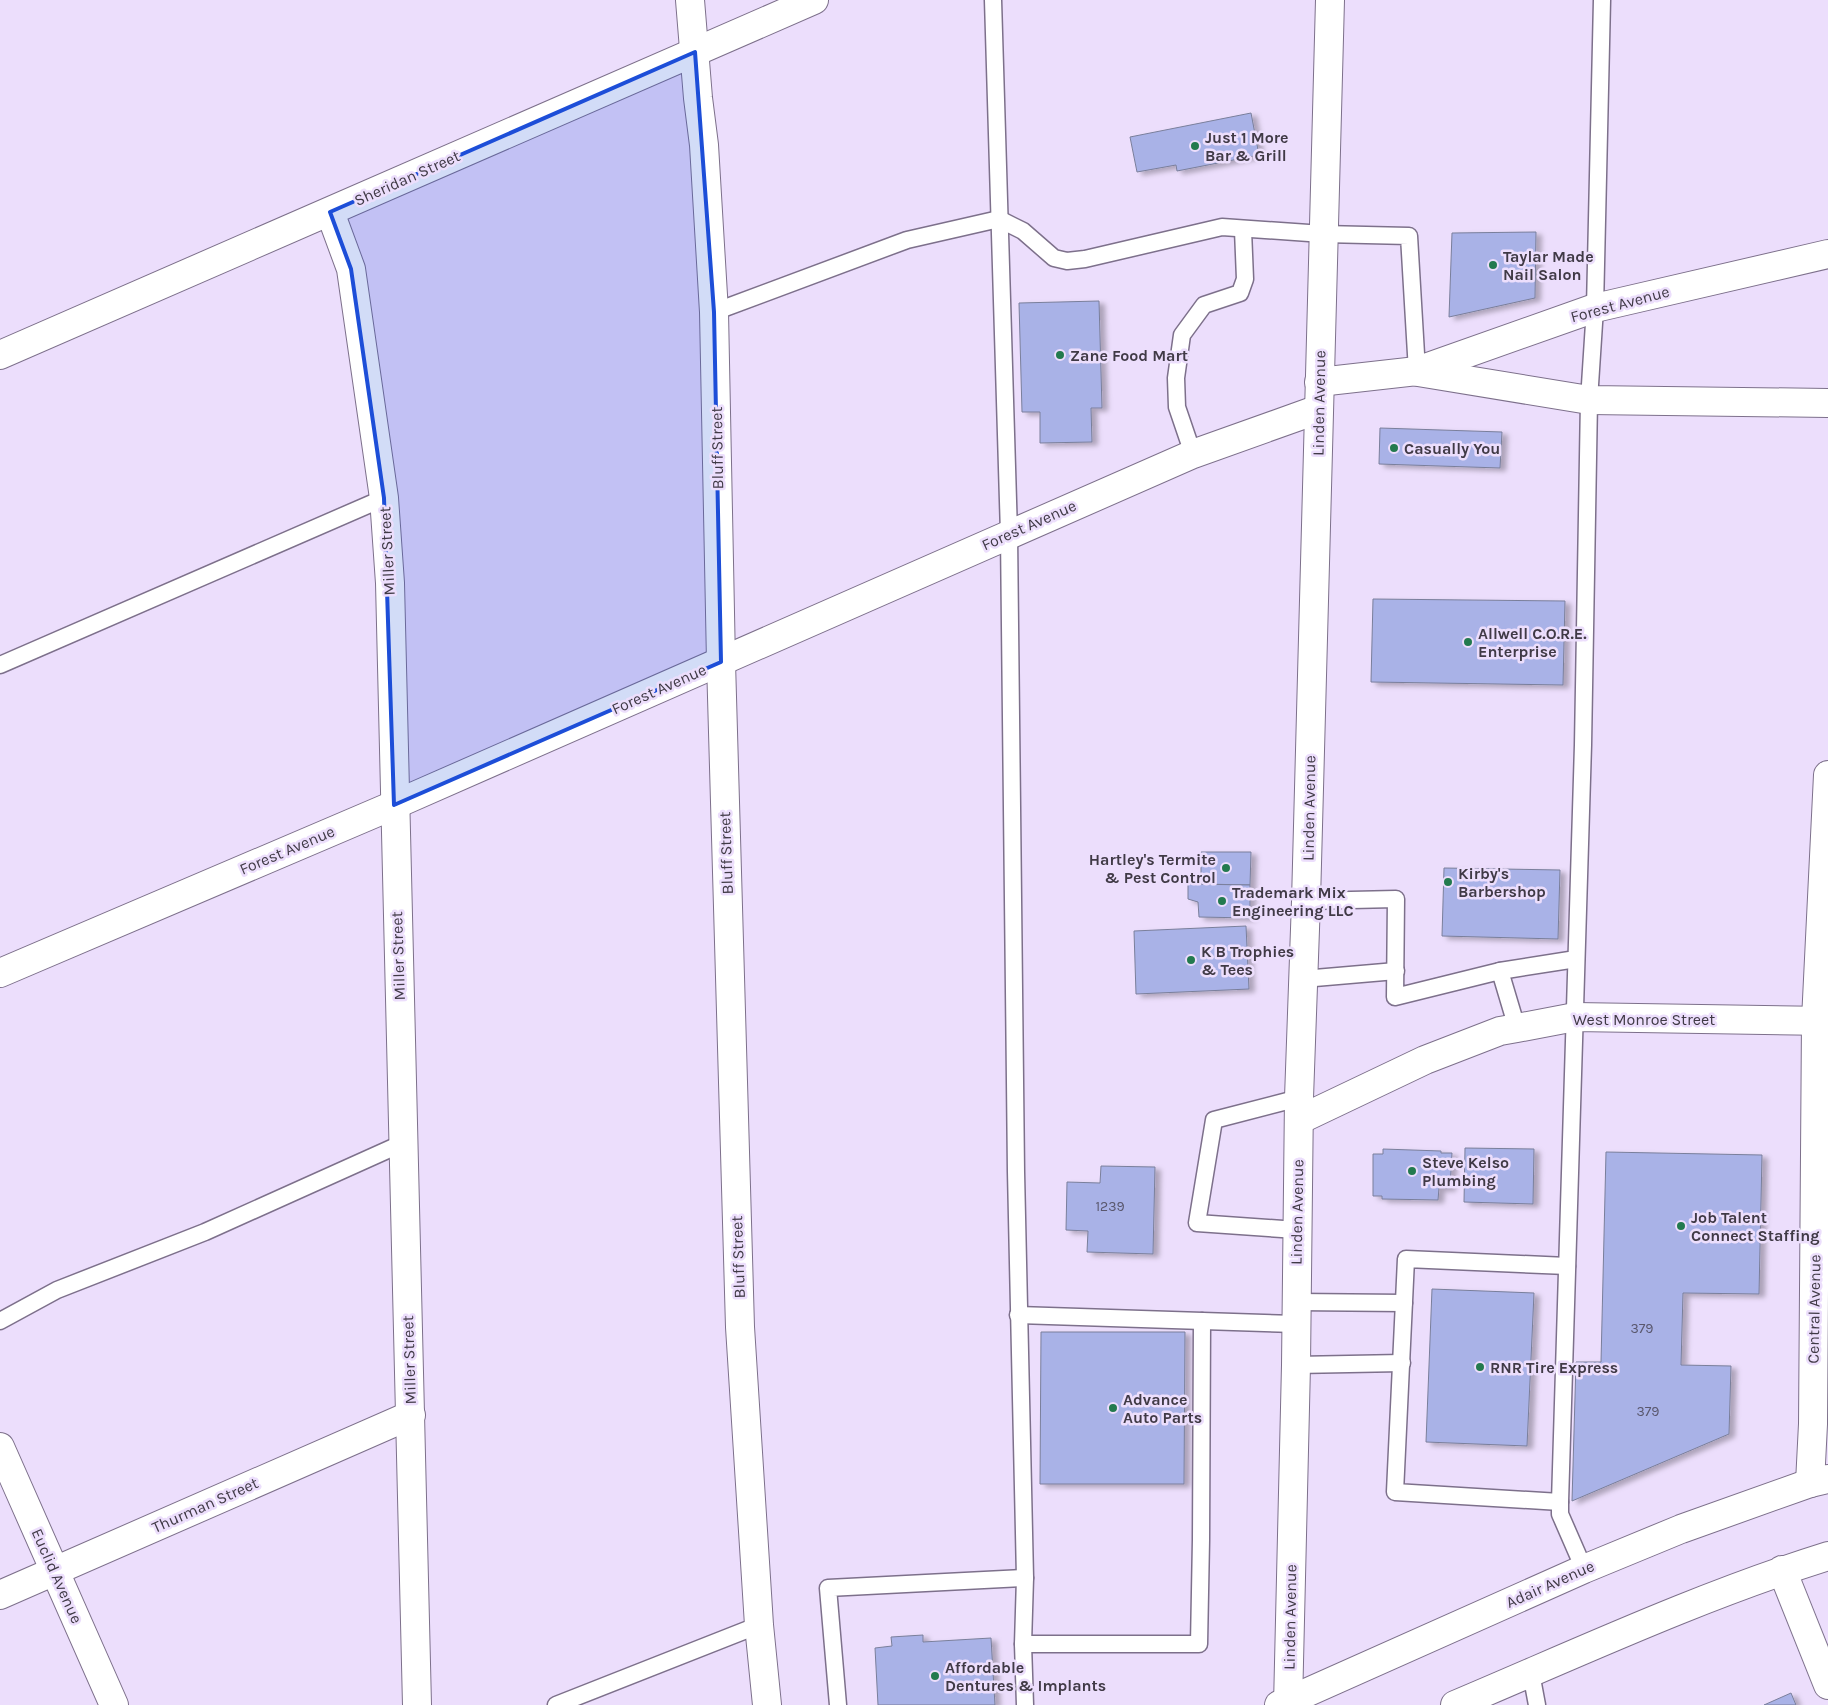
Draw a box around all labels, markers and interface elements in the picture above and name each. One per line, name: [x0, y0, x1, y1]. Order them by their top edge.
place label: Just 1 More Bar & Grill: [1205, 128, 1289, 165]
marker: Just 1 More Bar & Grill: [1189, 140, 1201, 152]
street label: Sheridan Street: [351, 146, 463, 210]
place label: Taylar Made Nail Salon: [1503, 247, 1594, 284]
marker: Taylar Made Nail Salon: [1487, 259, 1499, 271]
street label: Forest Avenue: [1568, 282, 1672, 326]
place label: Zane Food Mart: [1070, 346, 1188, 365]
marker: Zane Food Mart: [1054, 349, 1066, 361]
street label: Linden Avenue: [1309, 350, 1329, 456]
street label: Bluff Street: [707, 406, 727, 490]
place label: Casually You: [1404, 439, 1500, 458]
marker: Casually You: [1388, 442, 1400, 454]
street label: Forest Avenue: [979, 496, 1079, 554]
street label: Miller Street: [375, 506, 399, 596]
place label: Allwell C.O.R.E. Enterprise: [1478, 624, 1587, 661]
marker: Allwell C.O.R.E. Enterprise: [1462, 636, 1474, 648]
street label: Forest Avenue: [609, 660, 709, 718]
street label: Linden Avenue: [1299, 755, 1319, 861]
street label: Bluff Street: [715, 811, 737, 895]
street label: Forest Avenue: [237, 821, 337, 879]
place label: Hartley's Termite & Pest Control: [1089, 850, 1216, 887]
marker: Hartley's Termite & Pest Control: [1220, 862, 1232, 874]
place label: Kirby's Barbershop: [1458, 864, 1546, 901]
marker: Kirby's Barbershop: [1442, 876, 1454, 888]
place label: Trademark Mix Engineering LLC: [1232, 883, 1354, 920]
marker: Trademark Mix Engineering LLC: [1216, 895, 1228, 907]
street label: Miller Street: [387, 911, 409, 1001]
place label: K B Trophies & Tees: [1201, 942, 1294, 979]
marker: K B Trophies & Tees: [1185, 954, 1197, 966]
street label: West Monroe Street: [1573, 1010, 1715, 1029]
place label: Steve Kelso Plumbing: [1422, 1153, 1509, 1190]
street label: Linden Avenue: [1287, 1159, 1307, 1265]
marker: Steve Kelso Plumbing: [1406, 1165, 1418, 1177]
house number: 1239: [1095, 1198, 1125, 1215]
place label: Job Talent Connect Staffing: [1691, 1208, 1820, 1245]
street label: Bluff Street: [727, 1215, 749, 1299]
marker: Job Talent Connect Staffing: [1675, 1220, 1687, 1232]
street label: Central Avenue: [1804, 1254, 1824, 1364]
street label: Miller Street: [398, 1315, 420, 1405]
house number: 379: [1631, 1320, 1653, 1337]
place label: RNR Tire Express: [1490, 1358, 1618, 1377]
marker: RNR Tire Express: [1474, 1361, 1486, 1373]
place label: Advance Auto Parts: [1123, 1390, 1202, 1427]
marker: Advance Auto Parts: [1107, 1402, 1119, 1414]
house number: 379: [1637, 1403, 1659, 1420]
street label: Thurman Street: [149, 1473, 261, 1537]
street label: Euclid Avenue: [28, 1525, 86, 1627]
street label: Adair Avenue: [1503, 1556, 1597, 1612]
street label: Linden Avenue: [1280, 1564, 1300, 1670]
place label: Affordable Dentures & Implants: [945, 1658, 1106, 1695]
marker: Affordable Dentures & Implants: [929, 1670, 941, 1682]

